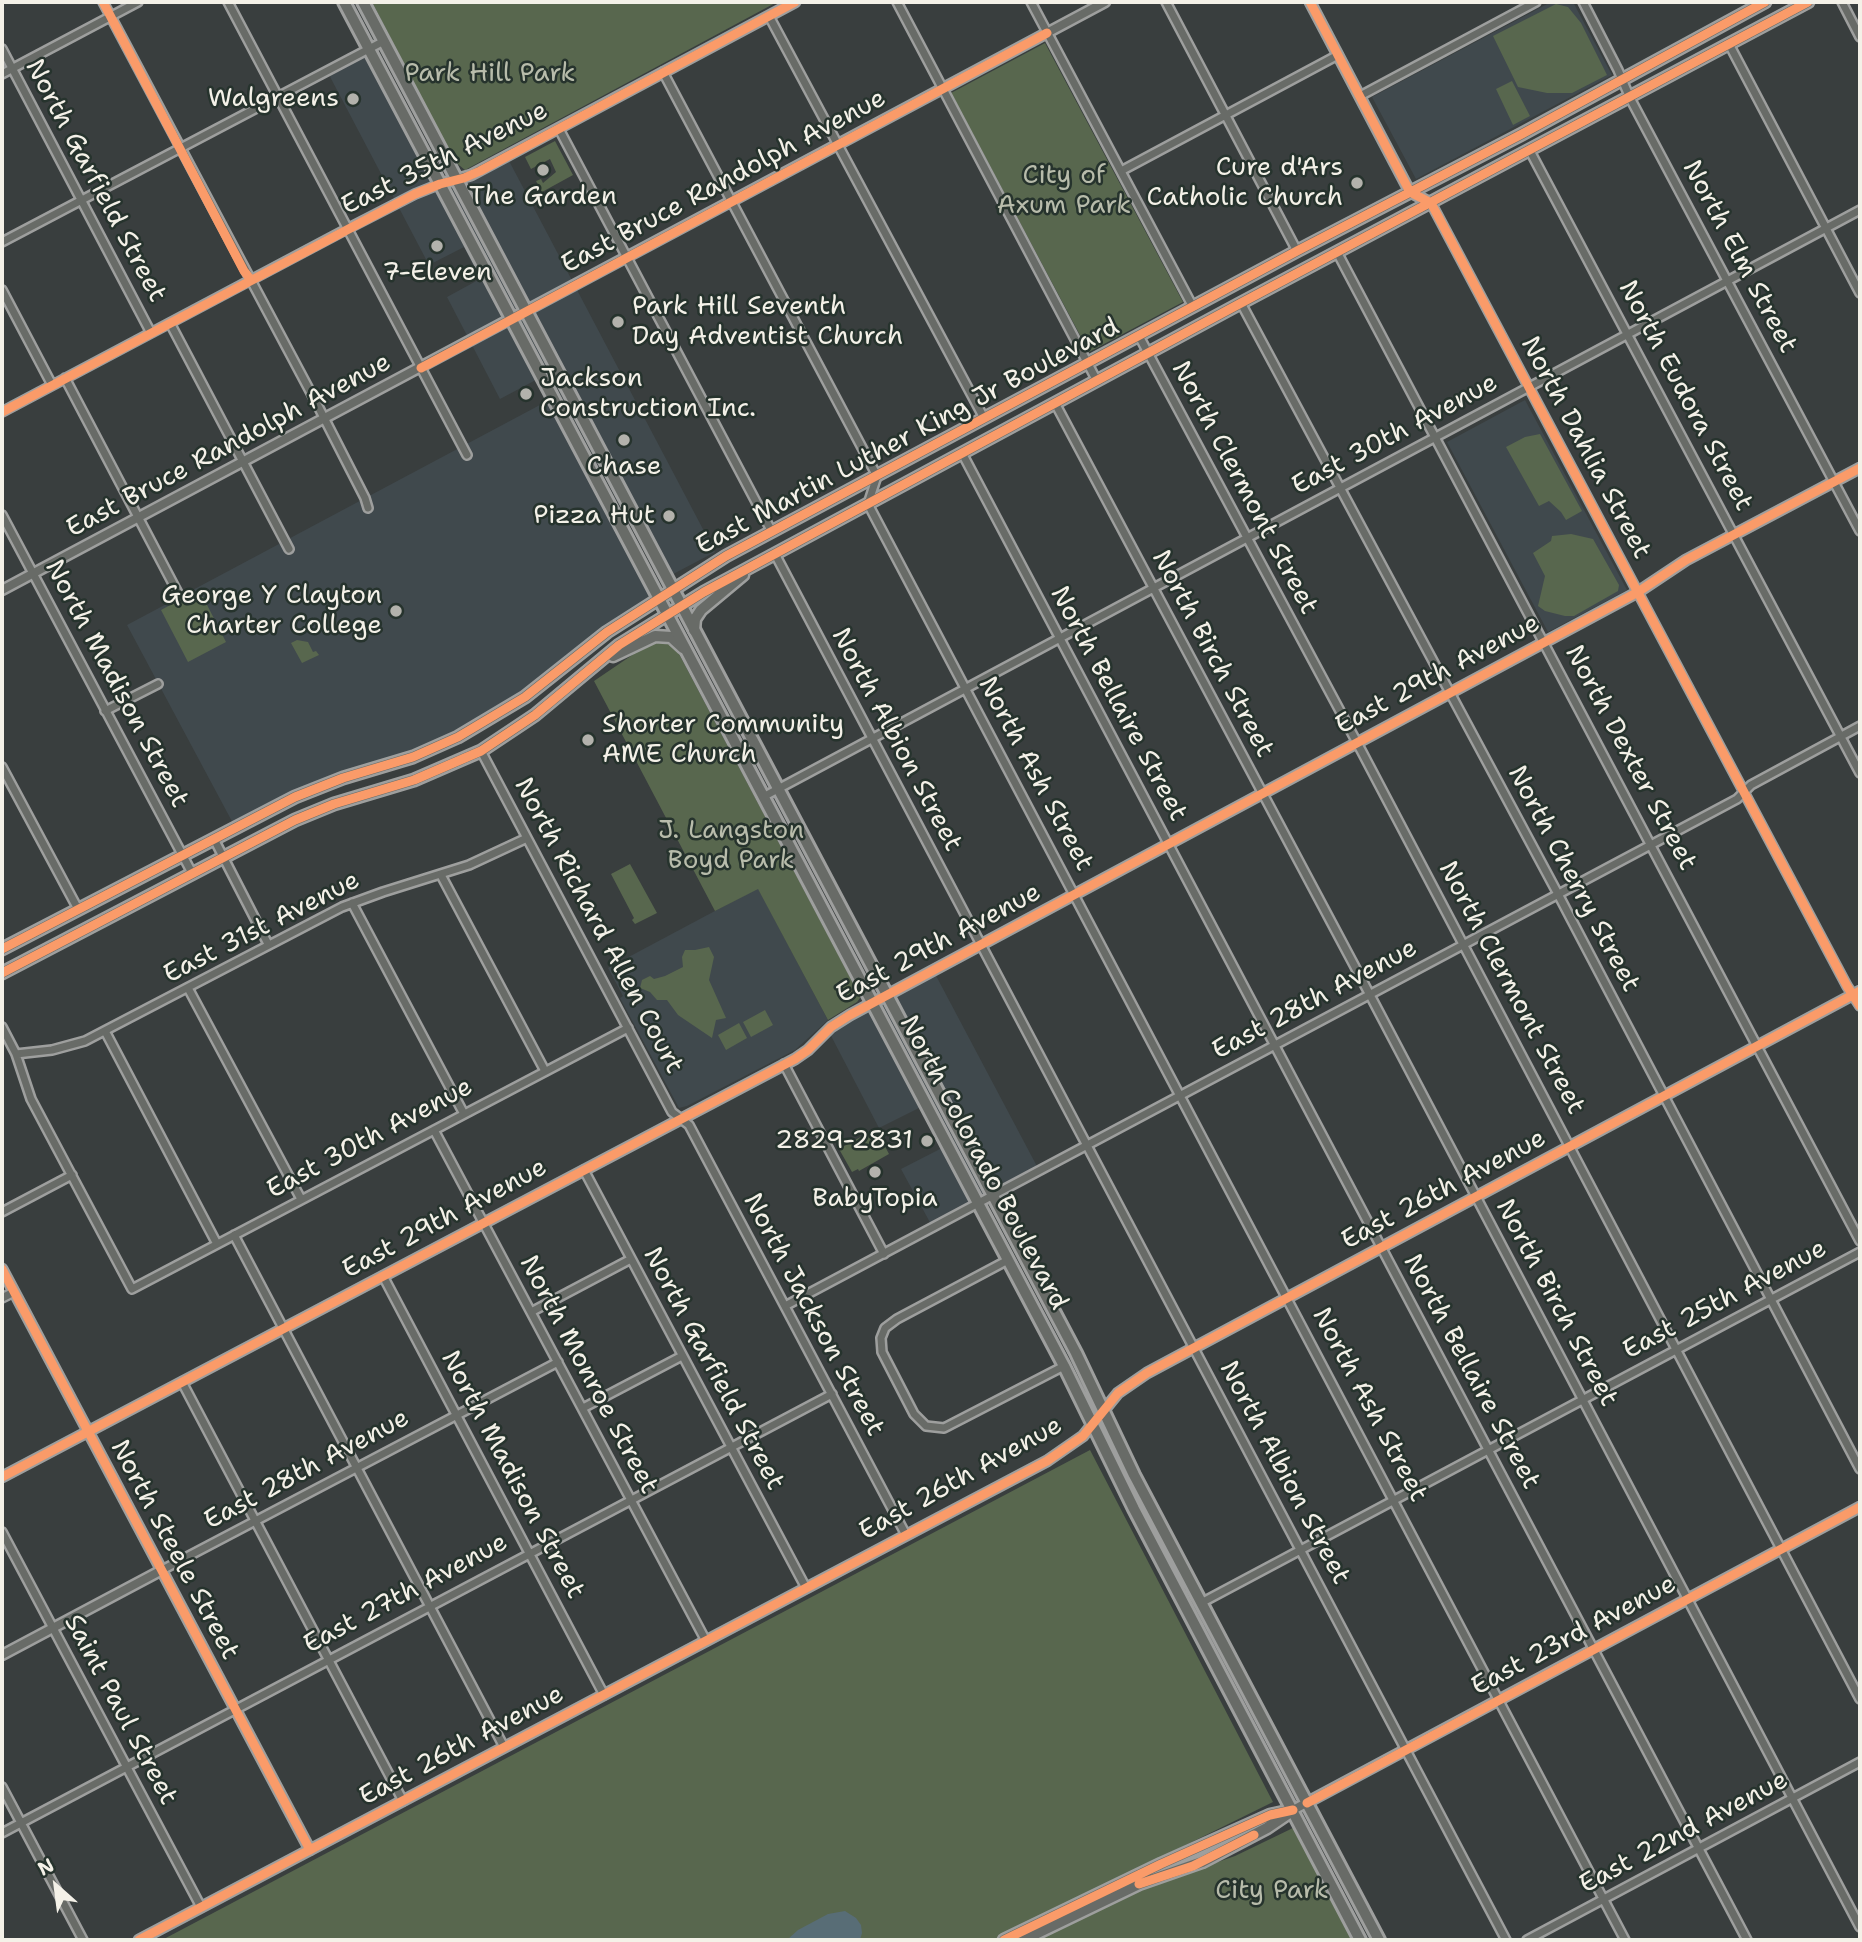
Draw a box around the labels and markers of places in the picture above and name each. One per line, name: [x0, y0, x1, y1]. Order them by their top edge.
place label: Walgreens: [208, 83, 339, 115]
marker: Walgreens: [345, 91, 361, 107]
place label: Cure d'Ars Catholic Church: [1147, 152, 1343, 214]
marker: The Garden: [535, 162, 551, 178]
marker: Cure d'Ars Catholic Church: [1349, 175, 1365, 191]
place label: The Garden: [469, 181, 617, 213]
marker: 7-Eleven: [429, 238, 445, 254]
place label: 7-Eleven: [382, 257, 492, 289]
place label: Park Hill Seventh Day Adventist Church: [632, 291, 903, 352]
marker: Park Hill Seventh Day Adventist Church: [610, 314, 626, 330]
place label: Jackson Construction Inc.: [540, 363, 756, 424]
marker: Jackson Construction Inc.: [518, 386, 534, 402]
marker: Chase: [616, 432, 632, 448]
place label: Chase: [587, 451, 661, 483]
place label: Pizza Hut: [533, 500, 655, 532]
marker: Pizza Hut: [661, 508, 677, 524]
place label: George Y Clayton Charter College: [161, 580, 382, 642]
marker: George Y Clayton Charter College: [388, 603, 404, 619]
place label: Shorter Community AME Church: [602, 709, 844, 770]
marker: Shorter Community AME Church: [580, 732, 596, 748]
place label: 2829-2831: [775, 1125, 913, 1157]
marker: 2829-2831: [919, 1133, 935, 1149]
marker: BabyTopia: [867, 1164, 883, 1180]
place label: BabyTopia: [812, 1183, 938, 1215]

